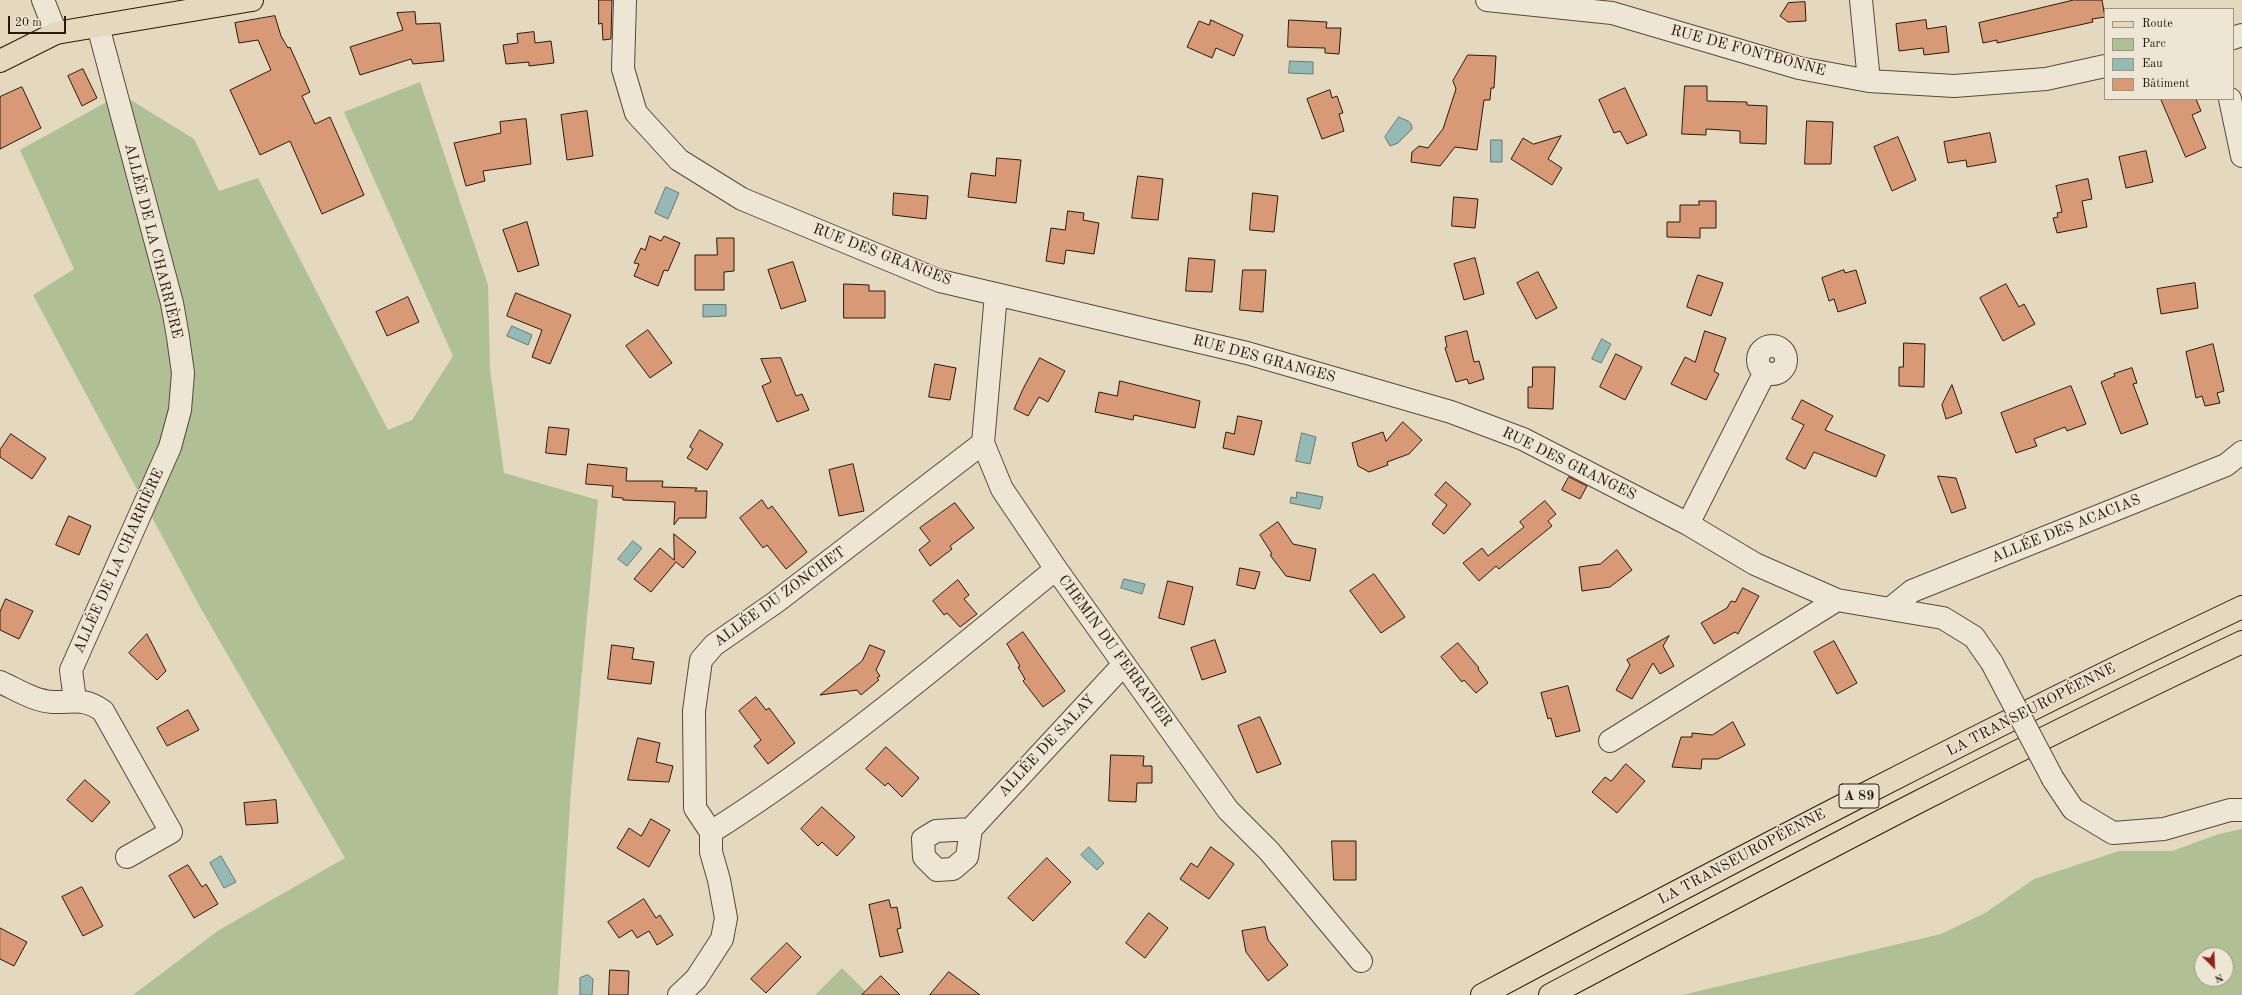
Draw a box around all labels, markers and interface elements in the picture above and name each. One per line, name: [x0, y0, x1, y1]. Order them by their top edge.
scale bar: [10, 8, 68, 34]
legend: [2104, 8, 2234, 100]
text: 20 m: [15, 17, 42, 29]
text: Route: [2142, 18, 2173, 30]
street label: RUE DE FONTBONNE: [1668, 22, 1828, 80]
text: Parc: [2142, 38, 2166, 50]
text: Eau: [2142, 58, 2163, 70]
text: Bâtiment: [2142, 78, 2189, 90]
street label: ALLÉE DE LA CHARRIÈRE: [120, 142, 186, 340]
street label: RUE DES GRANGES: [810, 220, 954, 290]
street label: RUE DES GRANGES: [1191, 331, 1337, 387]
street label: RUE DES GRANGES: [1499, 424, 1639, 504]
street label: ALLÉE DE LA CHARRIÈRE: [70, 466, 168, 656]
street label: ALLÉE DES ACACIAS: [1989, 491, 2143, 567]
street label: ALLÉE DU ZONCHET: [711, 543, 849, 651]
street label: CHEMIN DU FERRATIER: [1054, 572, 1176, 730]
street label: LA TRANSEUROPÉENNE: [1944, 660, 2118, 760]
street label: ALLÉE DE SALAY: [995, 691, 1099, 801]
road number: A 89: [1839, 784, 1879, 808]
street label: LA TRANSEUROPÉENNE: [1655, 805, 1829, 909]
north arrow: [2194, 947, 2234, 987]
text: N: [2213, 971, 2225, 984]

